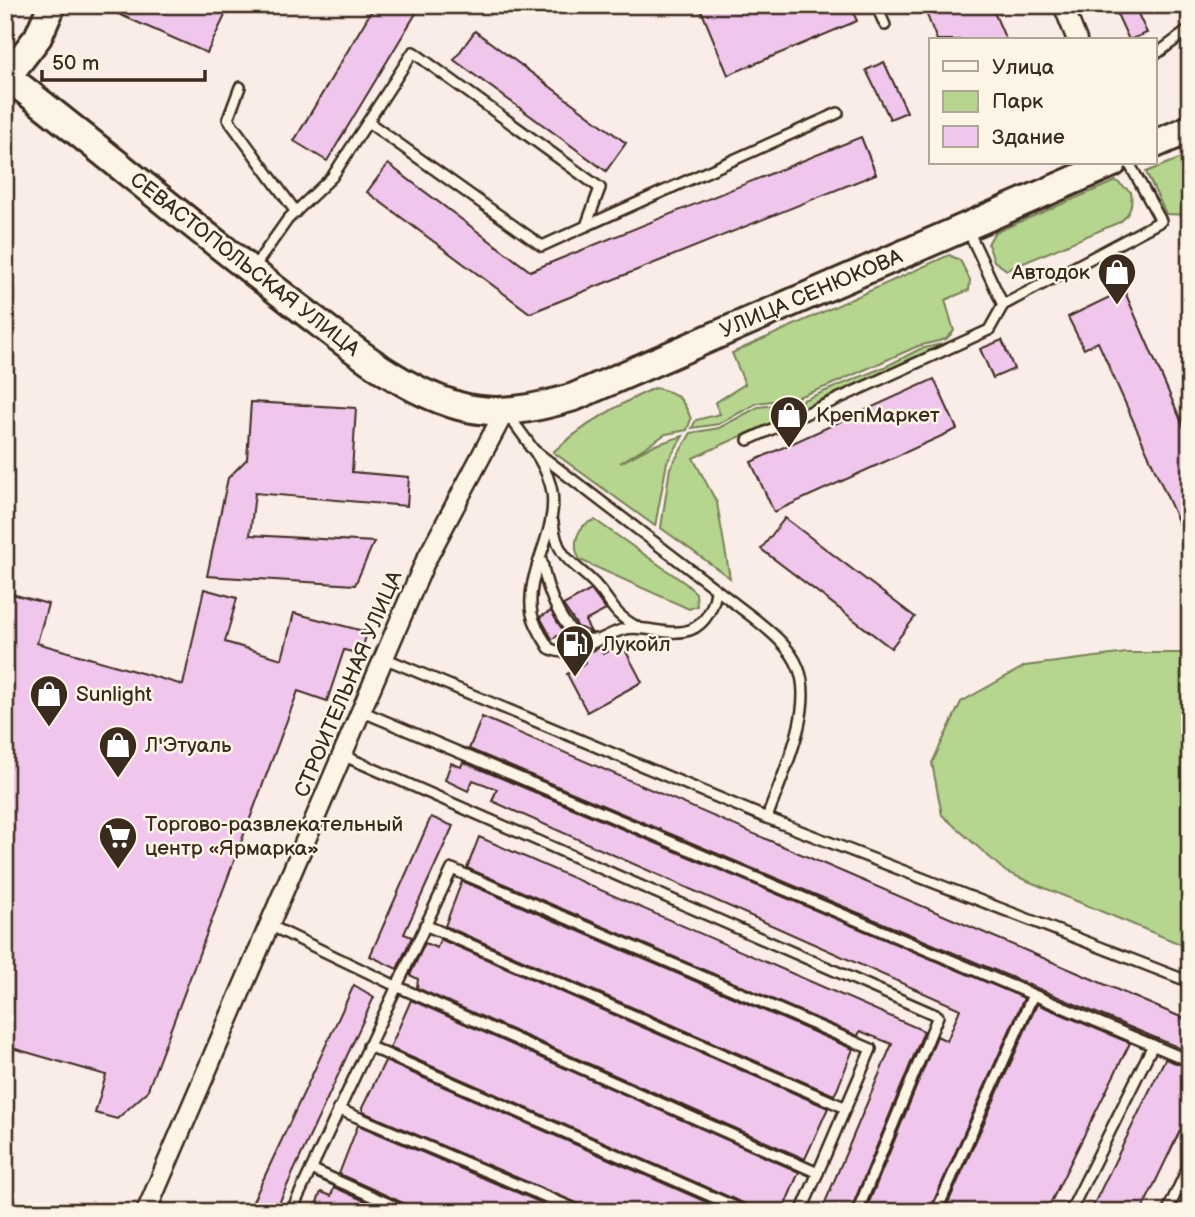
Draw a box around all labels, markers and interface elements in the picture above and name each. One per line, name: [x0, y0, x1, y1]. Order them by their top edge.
scale bar: [42, 38, 205, 82]
legend: [929, 38, 1156, 164]
text: 50 m: [52, 51, 99, 76]
text: Улица: [992, 55, 1055, 80]
text: Парк: [992, 89, 1043, 114]
text: Здание: [992, 125, 1065, 150]
street label: СЕВАСТОПОЛЬСКАЯ УЛИЦА: [125, 167, 365, 362]
street label: УЛИЦА СЕНЮКОВА: [716, 244, 906, 343]
shop icon: Автодок: [1096, 251, 1138, 306]
place label: Автодок: [1011, 260, 1090, 285]
shop icon: КрепМаркет: [768, 394, 810, 449]
place label: КрепМаркет: [816, 403, 940, 428]
street label: СТРОИТЕЛЬНАЯ УЛИЦА: [289, 567, 408, 801]
fuel station icon: Лукойл: [554, 623, 596, 678]
place label: Лукойл: [601, 632, 671, 657]
shop icon: Sunlight: [28, 673, 70, 728]
place label: Sunlight: [76, 682, 153, 707]
shop icon: Л'Этуаль: [97, 724, 139, 779]
place label: Л'Этуаль: [144, 733, 232, 758]
place label: Торгово-развлекательный центр «Ярмарка»: [145, 812, 403, 861]
supermarket icon: Торгово-развлекательный центр «Ярмарка»: [97, 815, 139, 870]

